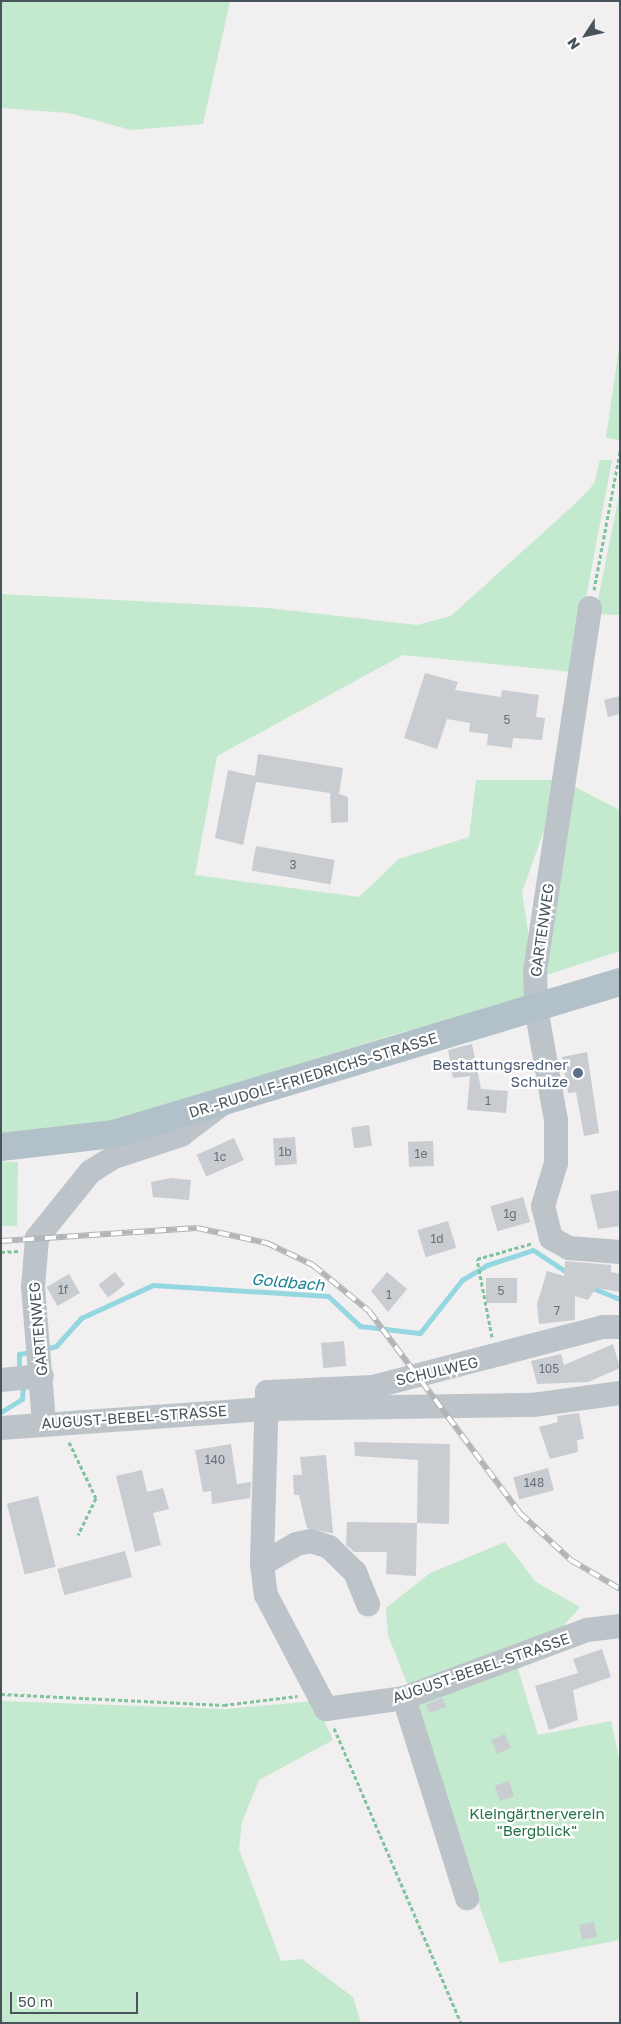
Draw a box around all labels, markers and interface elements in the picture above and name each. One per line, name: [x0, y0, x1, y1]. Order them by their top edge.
north arrow: [561, 10, 611, 60]
text: N: [563, 35, 583, 53]
house number: 5: [504, 713, 510, 727]
house number: 3: [289, 858, 297, 872]
street label: GARTENWEG: [527, 882, 557, 978]
street label: DR.-RUDOLF-FRIEDRICHS-STRASSE: [186, 1029, 440, 1121]
place label: Bestattungsredner Schulze: [432, 1055, 568, 1090]
marker: Bestattungsredner Schulze: [572, 1067, 584, 1079]
house number: 1: [485, 1094, 491, 1108]
house number: 1b: [278, 1145, 292, 1159]
house number: 1e: [415, 1147, 427, 1161]
house number: 1c: [214, 1150, 226, 1164]
house number: 1g: [503, 1207, 517, 1221]
house number: 1d: [430, 1232, 444, 1246]
water label: Goldbach: [251, 1269, 325, 1295]
street label: GARTENWEG: [25, 1281, 51, 1377]
house number: 1f: [58, 1283, 68, 1297]
house number: 5: [498, 1284, 504, 1298]
house number: 1: [386, 1288, 392, 1302]
house number: 7: [554, 1304, 560, 1318]
street label: SCHULWEG: [394, 1353, 480, 1389]
house number: 105: [539, 1362, 559, 1376]
street label: AUGUST-BEBEL-STRASSE: [41, 1402, 227, 1432]
house number: 140: [205, 1453, 225, 1467]
house number: 148: [524, 1476, 544, 1490]
street label: AUGUST-BEBEL-STRASSE: [390, 1629, 572, 1707]
park label: Kleingärtnerverein "Bergblick": [469, 1804, 605, 1839]
scale bar: [12, 1982, 140, 2014]
text: 50 m: [18, 1992, 53, 2010]

